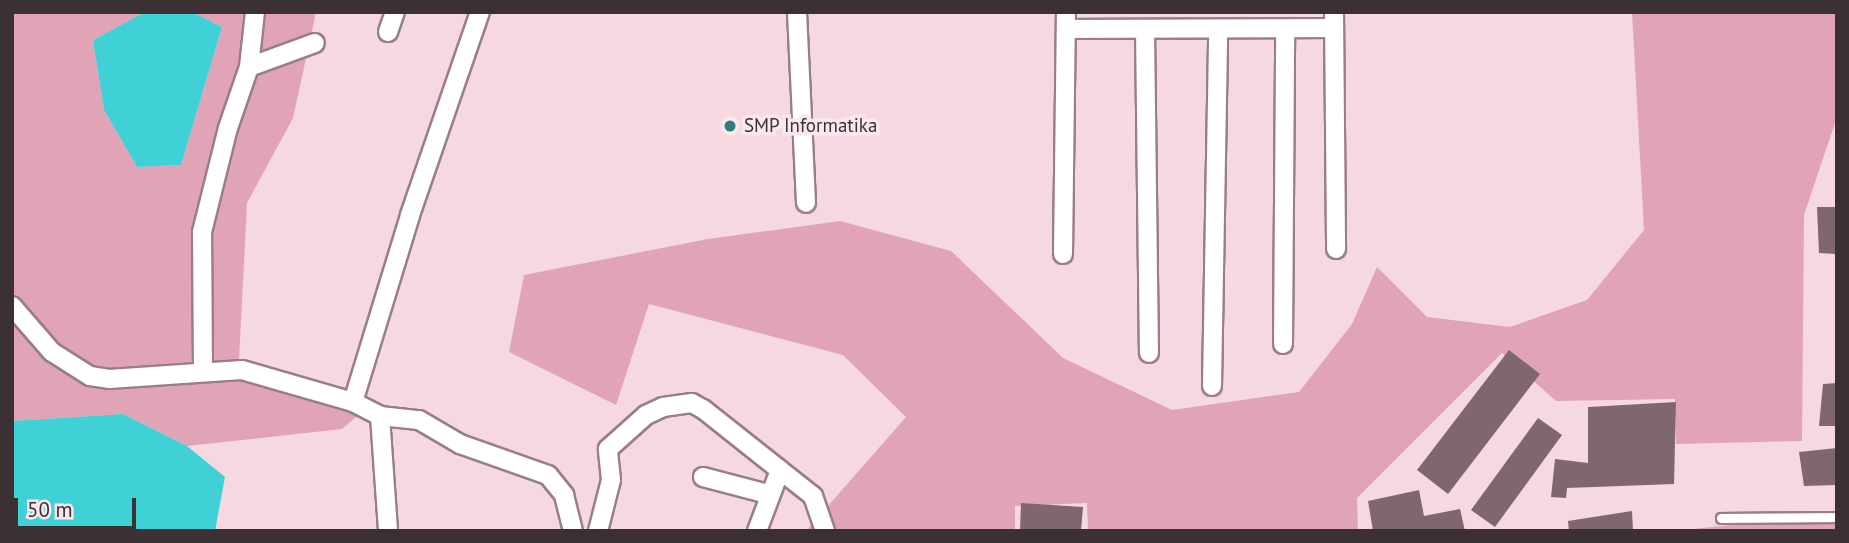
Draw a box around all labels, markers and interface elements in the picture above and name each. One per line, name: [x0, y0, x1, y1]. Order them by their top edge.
place label: SMP Informatika: [744, 115, 878, 137]
marker: SMP Informatika: [722, 118, 738, 134]
scale bar: [18, 484, 140, 528]
text: 50 m: [27, 496, 73, 523]

